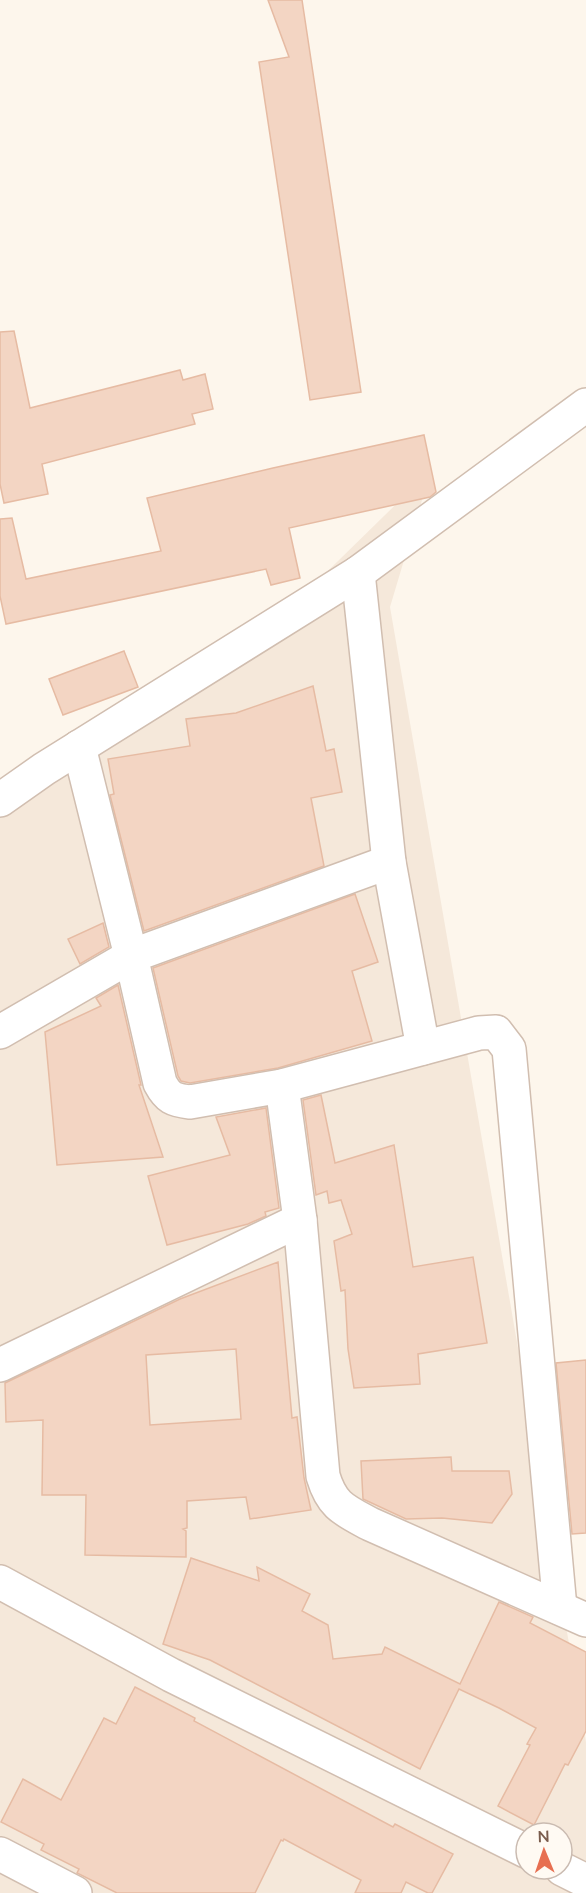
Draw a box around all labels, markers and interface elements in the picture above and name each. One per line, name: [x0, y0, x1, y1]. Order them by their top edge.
north arrow: [514, 1821, 574, 1881]
text: N: [537, 1826, 550, 1846]

